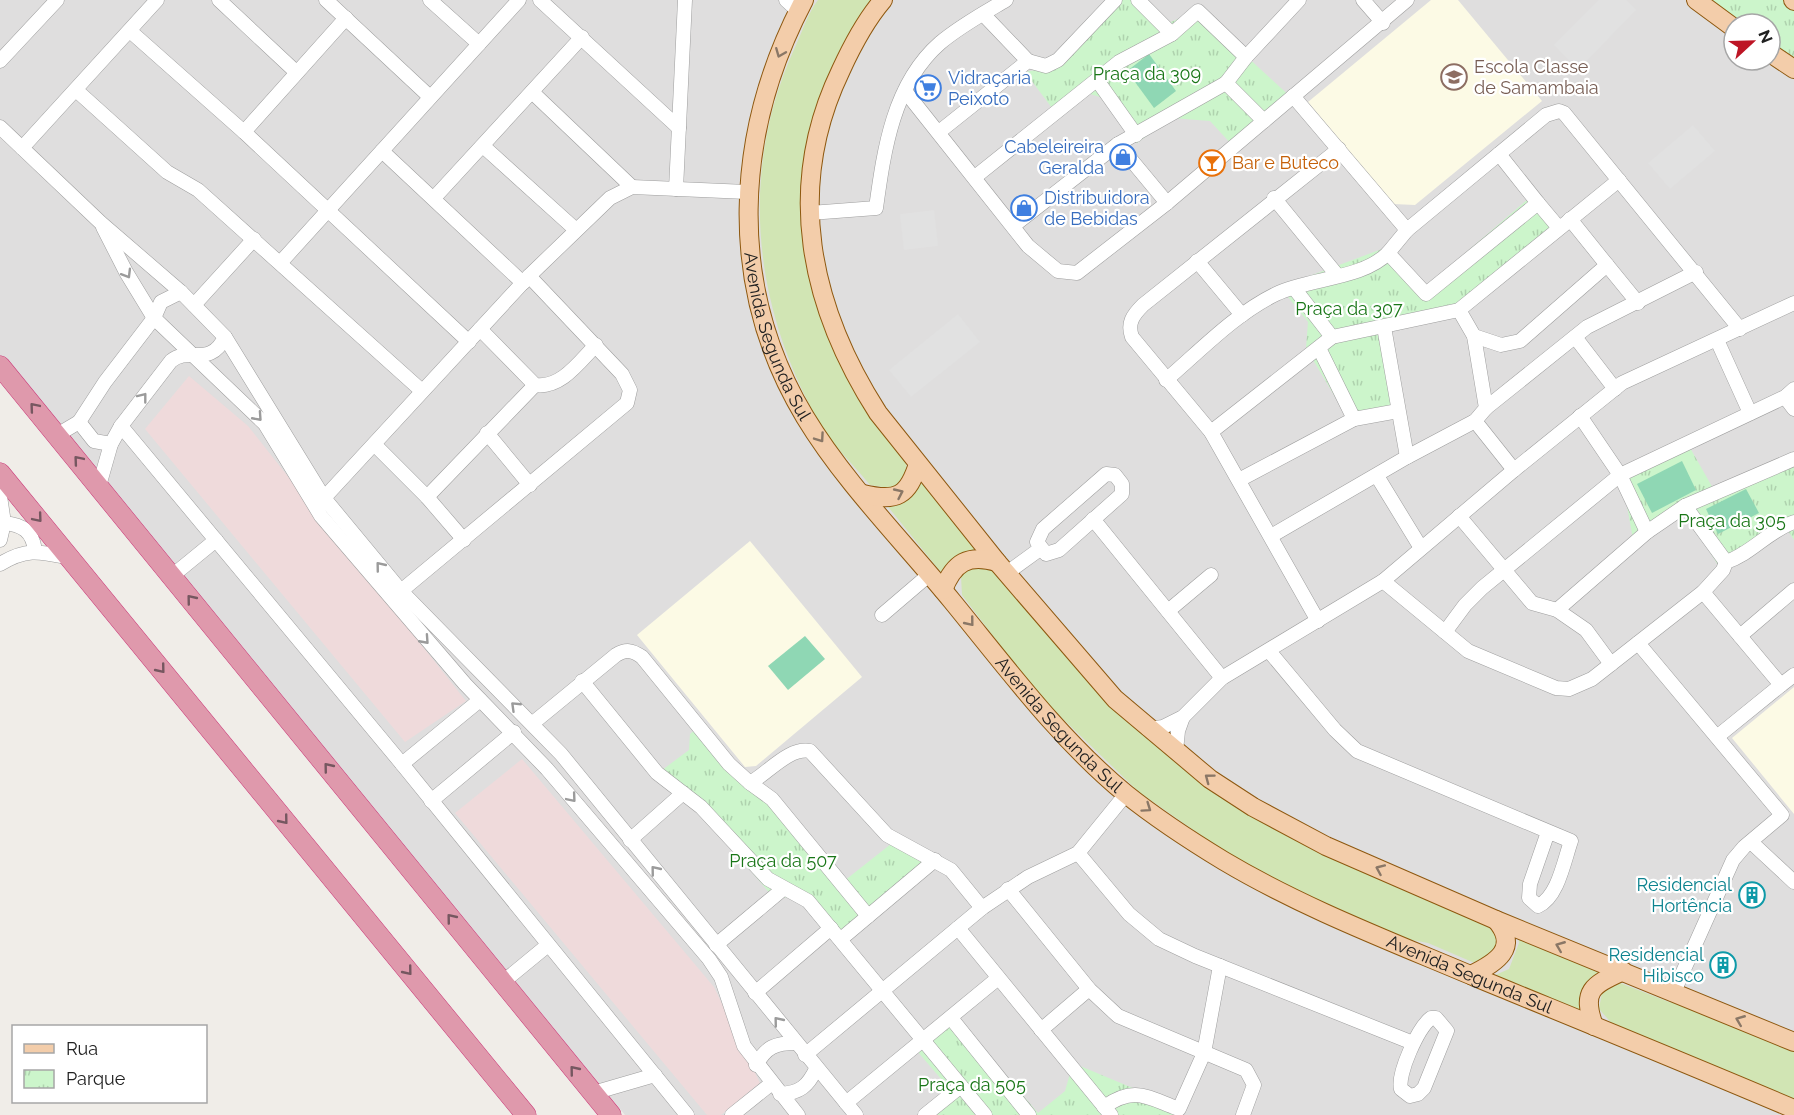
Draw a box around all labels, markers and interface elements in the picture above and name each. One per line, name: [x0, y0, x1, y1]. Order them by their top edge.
north arrow: [1722, 12, 1782, 72]
text: N: [1754, 27, 1777, 46]
one-way arrow: [775, 47, 787, 58]
place label: Escola Classe de Samambaia: [1474, 56, 1599, 98]
school or university icon: Escola Classe de Samambaia: [1439, 62, 1469, 92]
park label: Praça da 309: [1093, 63, 1201, 84]
place label: Vidraçaria Peixoto: [948, 67, 1031, 109]
supermarket icon: Vidraçaria Peixoto: [913, 73, 943, 103]
place label: Cabeleireira Geralda: [1004, 136, 1104, 178]
shop icon: Cabeleireira Geralda: [1108, 142, 1138, 172]
bar icon: Bar e Buteco: [1197, 148, 1227, 178]
place label: Bar e Buteco: [1232, 152, 1339, 173]
place label: Distribuidora de Bebidas: [1044, 187, 1149, 229]
shop icon: Distribuidora de Bebidas: [1009, 193, 1039, 223]
street label: Avenida Segunda Sul: [740, 251, 816, 424]
one-way arrow: [120, 268, 132, 278]
park label: Praça da 307: [1295, 298, 1403, 319]
one-way arrow: [136, 393, 147, 404]
one-way arrow: [30, 403, 41, 414]
one-way arrow: [251, 411, 262, 421]
one-way arrow: [813, 432, 824, 443]
one-way arrow: [74, 456, 85, 467]
one-way arrow: [893, 488, 904, 500]
park label: Praça da 305: [1678, 510, 1786, 531]
one-way arrow: [30, 511, 41, 522]
one-way arrow: [376, 562, 387, 573]
one-way arrow: [187, 595, 198, 606]
one-way arrow: [962, 615, 973, 626]
one-way arrow: [418, 633, 429, 643]
street label: Avenida Segunda Sul: [991, 652, 1127, 797]
one-way arrow: [153, 662, 164, 673]
one-way arrow: [512, 702, 523, 713]
one-way arrow: [324, 763, 335, 774]
one-way arrow: [1204, 774, 1215, 785]
one-way arrow: [565, 791, 576, 802]
one-way arrow: [1140, 801, 1151, 812]
one-way arrow: [277, 813, 288, 824]
park label: Praça da 507: [729, 850, 837, 871]
one-way arrow: [1376, 864, 1387, 876]
one-way arrow: [651, 866, 662, 877]
place label: Residencial Hortência: [1637, 874, 1732, 916]
building icon: Residencial Hortência: [1737, 880, 1767, 910]
one-way arrow: [447, 914, 458, 925]
street label: Avenida Segunda Sul: [1384, 930, 1556, 1018]
one-way arrow: [1555, 940, 1565, 953]
place label: Residencial Hibisco: [1609, 944, 1704, 986]
building icon: Residencial Hibisco: [1708, 950, 1738, 980]
one-way arrow: [400, 964, 411, 975]
one-way arrow: [1735, 1015, 1746, 1027]
one-way arrow: [775, 1017, 786, 1028]
legend: [12, 1025, 207, 1103]
text: Rua: [66, 1038, 98, 1059]
one-way arrow: [570, 1065, 581, 1076]
text: Parque: [66, 1068, 126, 1089]
park label: Praça da 505: [918, 1074, 1026, 1095]

